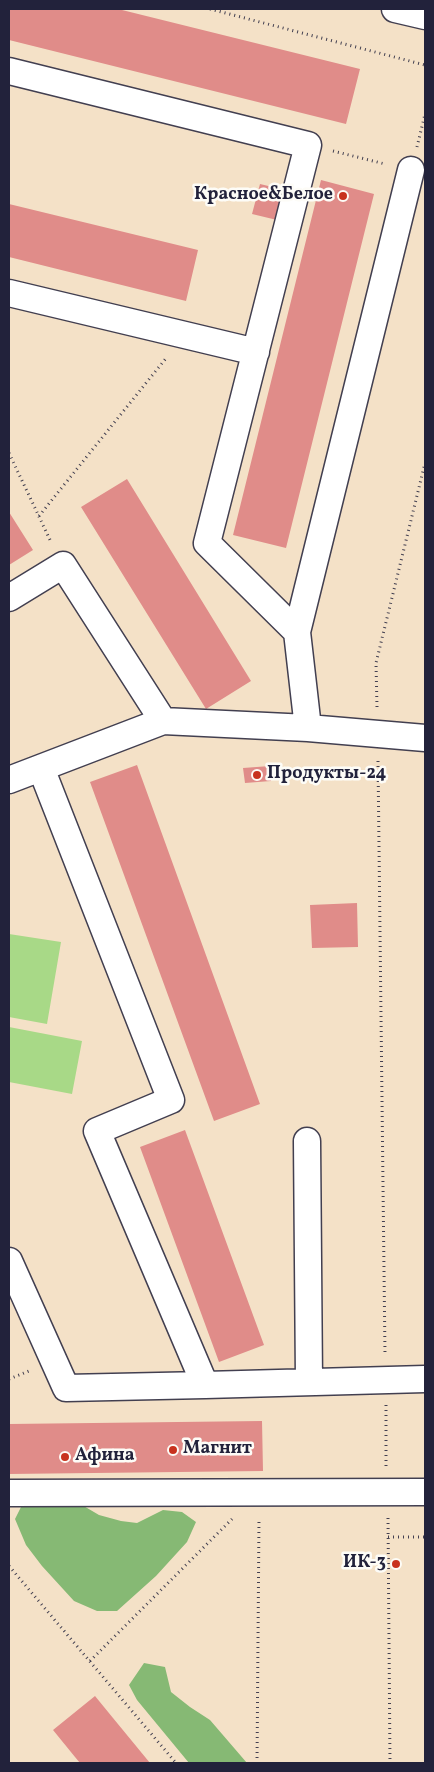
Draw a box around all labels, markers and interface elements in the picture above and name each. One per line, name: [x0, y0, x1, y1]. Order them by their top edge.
place label: Красное&Белое: [194, 185, 333, 207]
marker: Красное&Белое: [337, 190, 349, 202]
place label: Продукты-24: [267, 764, 387, 786]
marker: Продукты-24: [251, 769, 263, 781]
place label: Магнит: [183, 1439, 252, 1461]
marker: Магнит: [167, 1444, 179, 1456]
place label: Афина: [75, 1446, 135, 1468]
marker: Афина: [59, 1451, 71, 1463]
place label: ИК-3: [343, 1553, 386, 1575]
marker: ИК-3: [390, 1558, 402, 1570]

